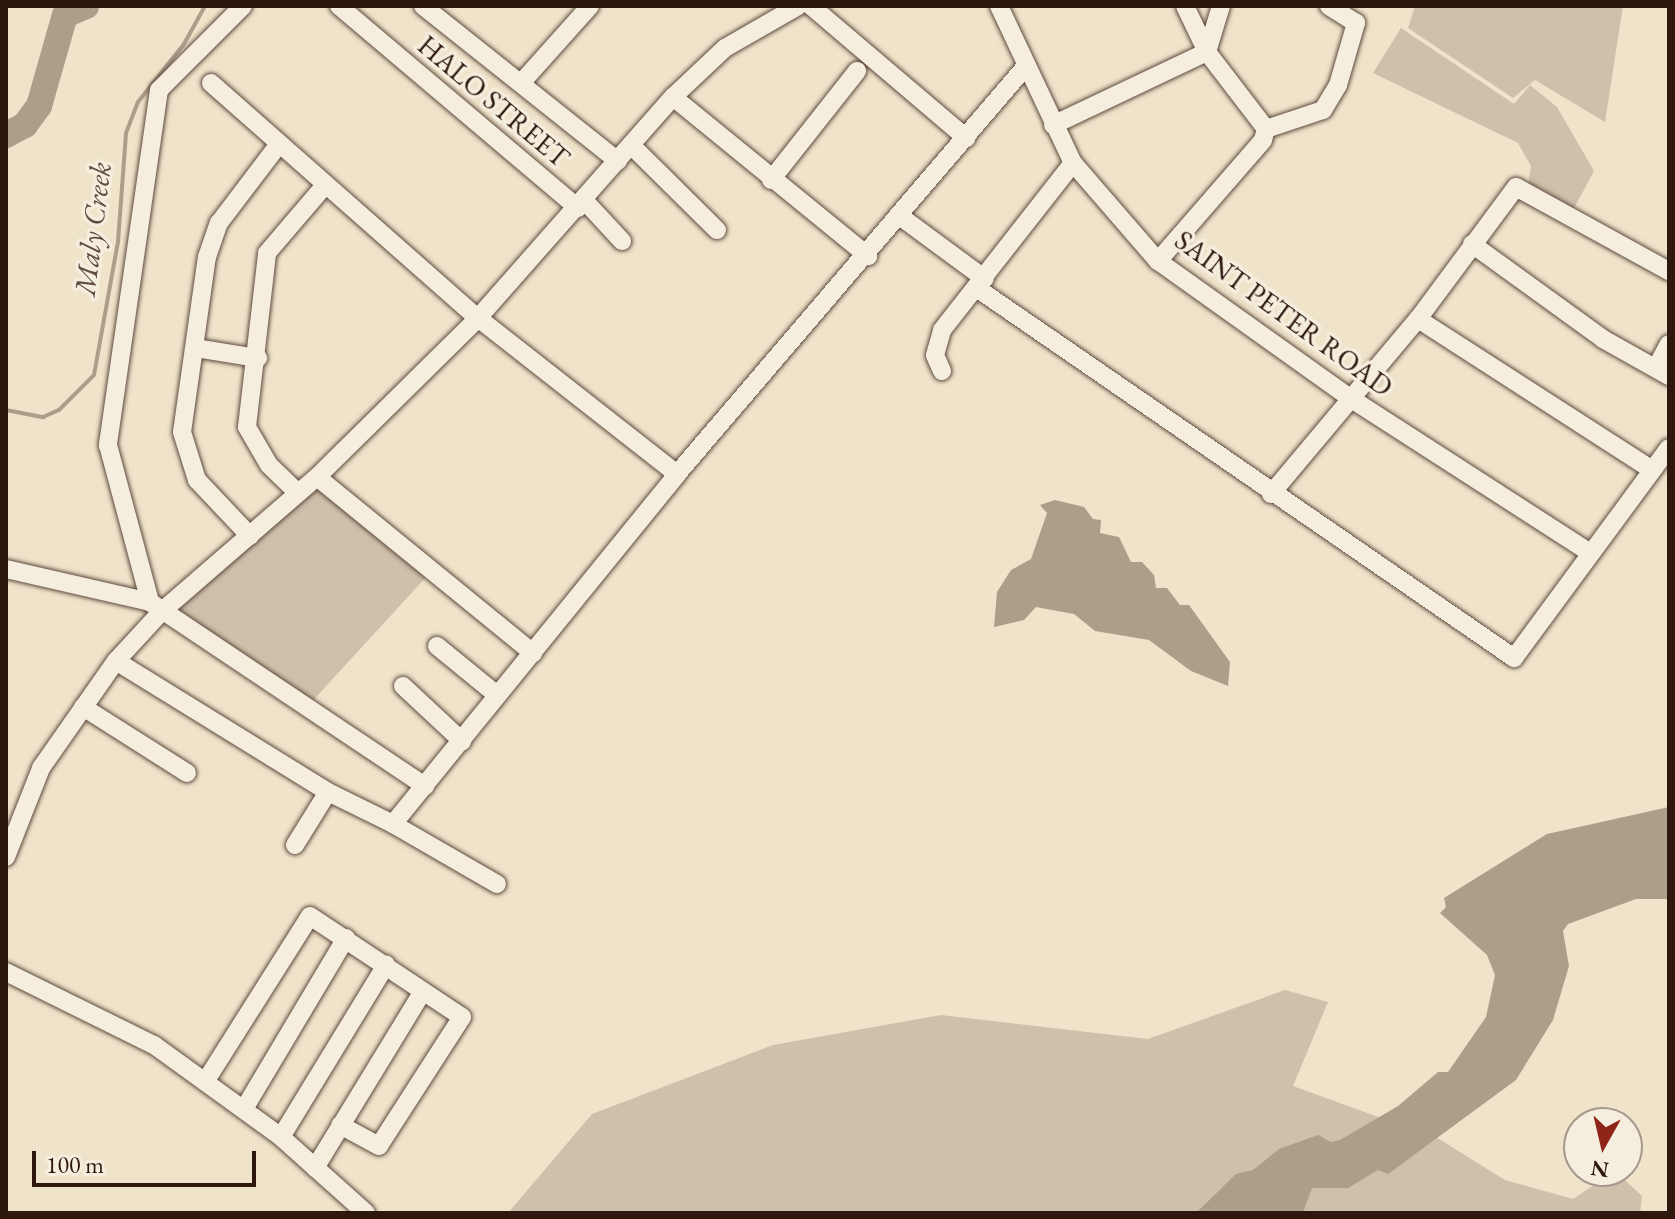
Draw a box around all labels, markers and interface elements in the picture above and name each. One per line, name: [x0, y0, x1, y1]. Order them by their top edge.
street label: HALO STREET: [411, 28, 577, 174]
water label: Maly Creek: [67, 160, 119, 298]
street label: SAINT PETER ROAD: [1169, 223, 1399, 403]
north arrow: [1563, 1107, 1643, 1187]
scale bar: [36, 1135, 260, 1185]
text: 100 m: [46, 1149, 104, 1180]
text: N: [1589, 1154, 1611, 1185]

